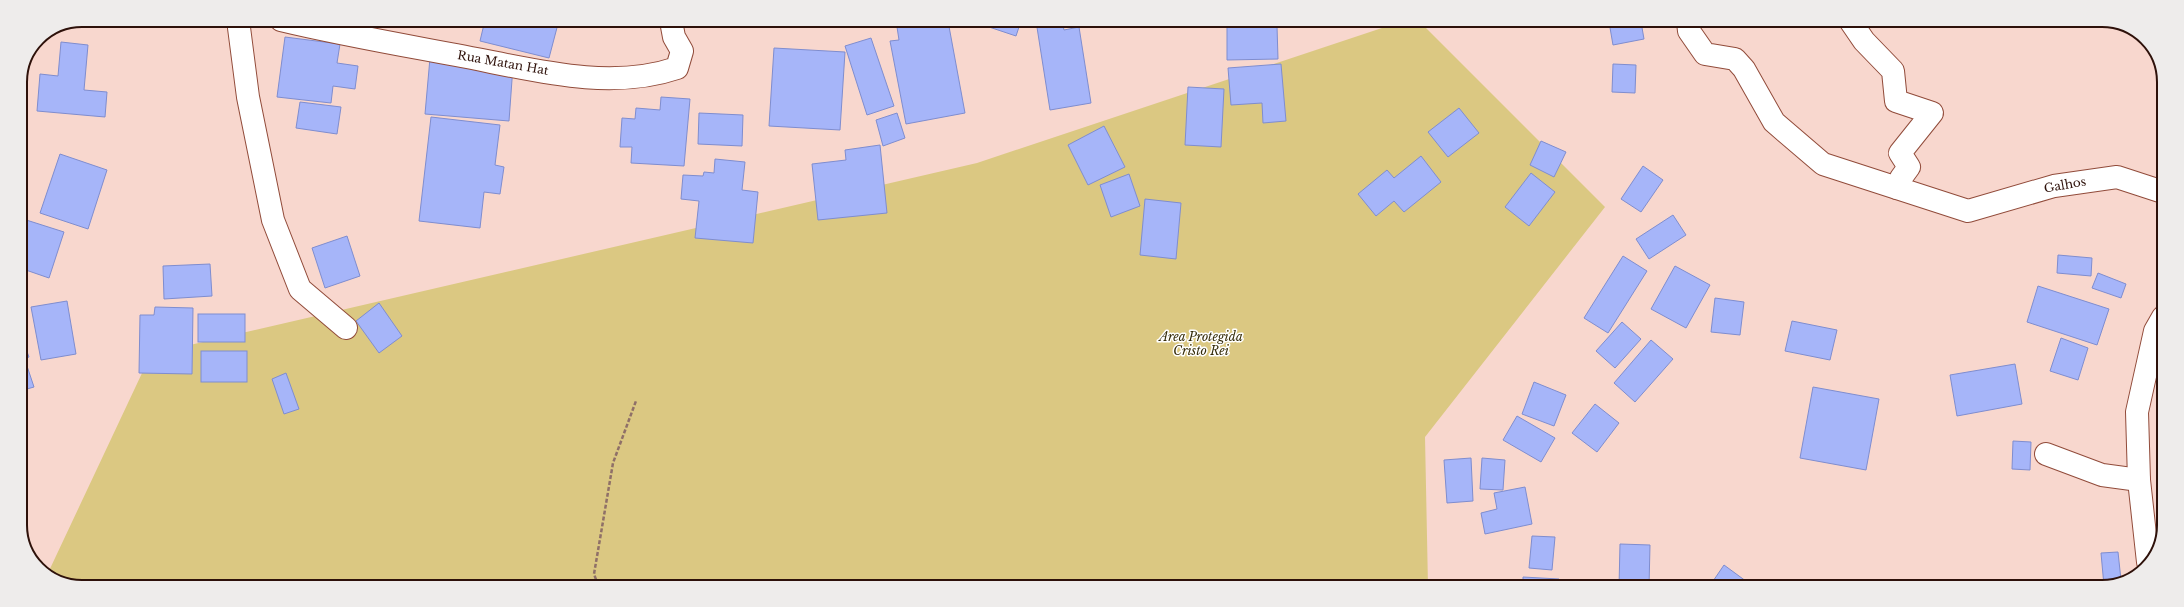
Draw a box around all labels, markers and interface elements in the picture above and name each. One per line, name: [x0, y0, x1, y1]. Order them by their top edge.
street label: Rua Matan Hat: [456, 47, 550, 78]
street label: Galhos: [2043, 173, 2087, 196]
park label: Area Protegida Cristo Rei: [1157, 329, 1243, 358]

